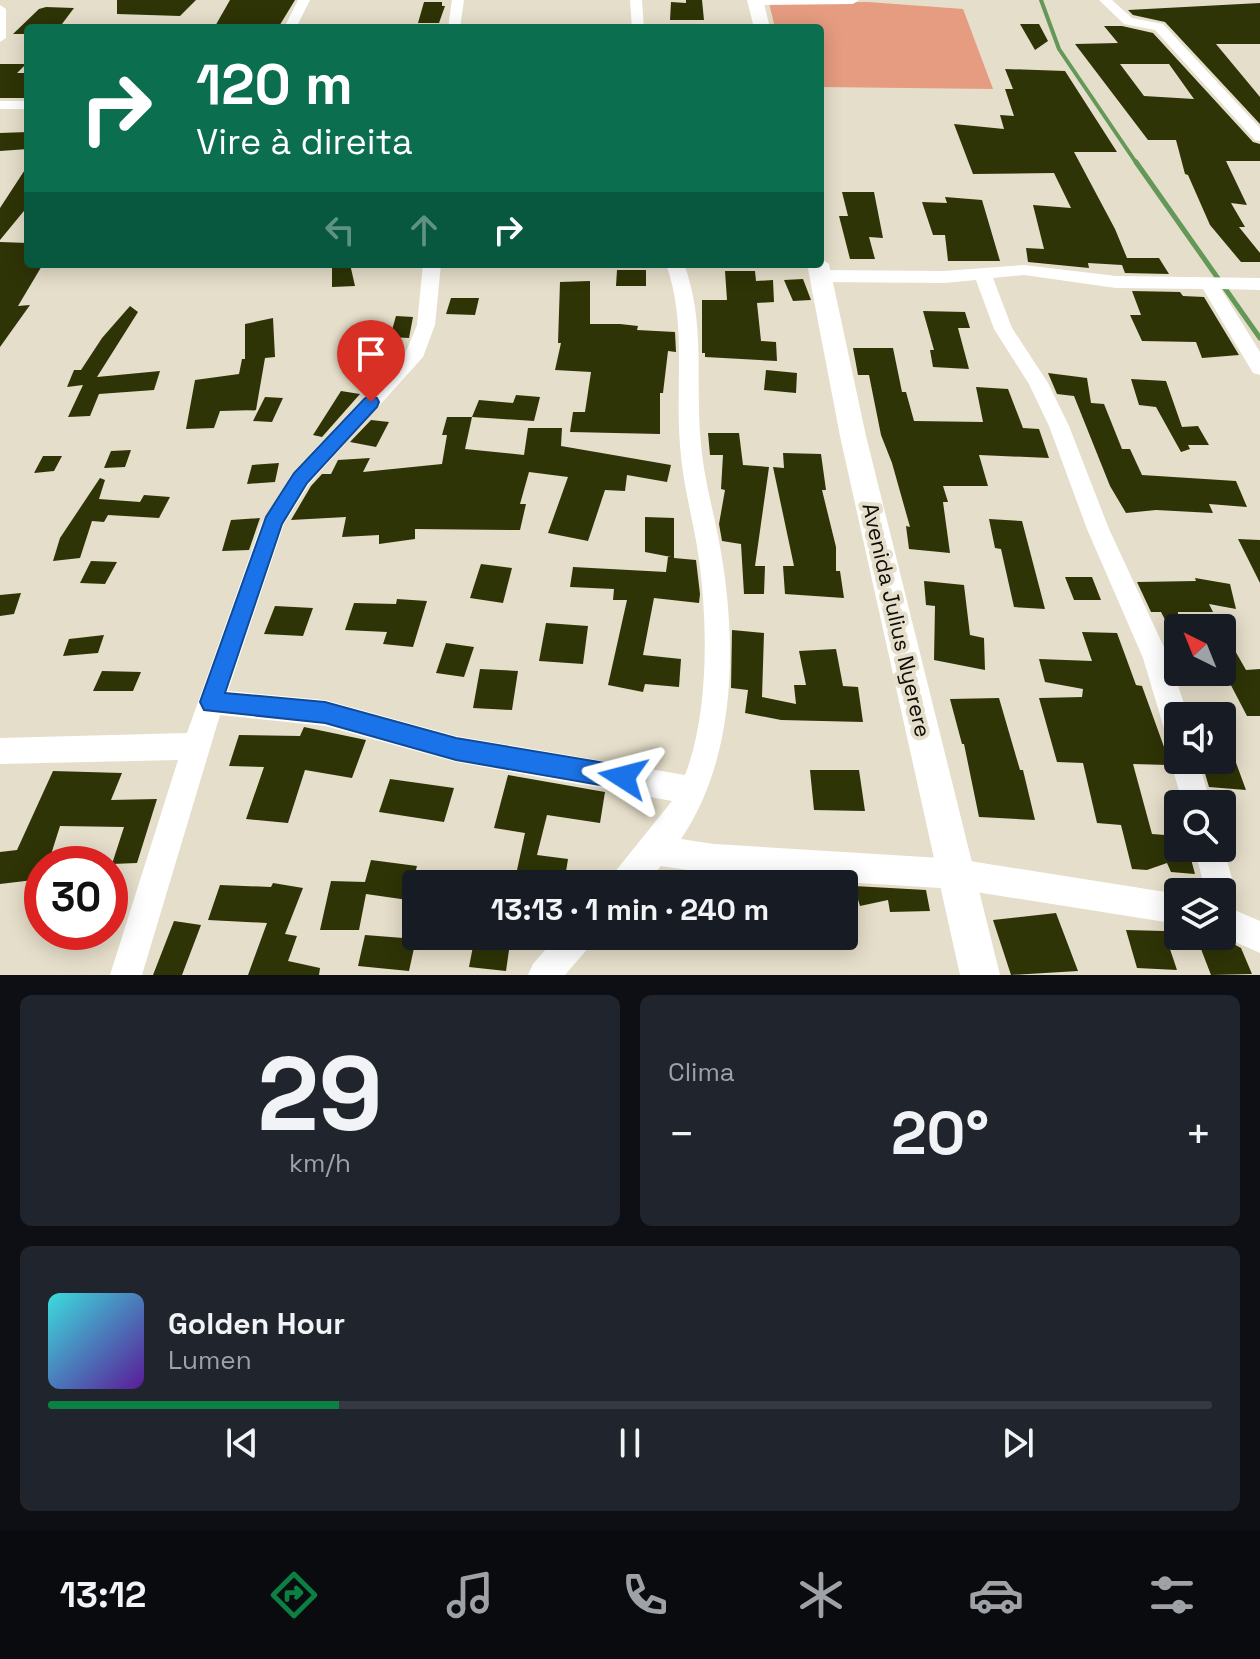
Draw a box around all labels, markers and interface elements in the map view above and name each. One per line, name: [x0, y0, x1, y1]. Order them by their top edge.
text: 120 m: [196, 49, 353, 120]
icon: right: [64, 56, 168, 160]
text: Vire à direita: [196, 119, 413, 165]
icon: left: [318, 208, 362, 252]
icon: ahead: [402, 208, 446, 252]
icon: right: [486, 208, 530, 252]
pin: [337, 320, 405, 402]
icon: arrive: [349, 332, 393, 376]
street label: Avenida Julius Nyerere: [856, 500, 938, 740]
north arrow: [1164, 614, 1236, 686]
map controls: [1164, 614, 1236, 950]
button: sound: [1164, 702, 1236, 774]
position arrow: [581, 735, 665, 819]
button: search: [1164, 790, 1236, 862]
speed limit sign: 30: [24, 846, 128, 950]
button: layers: [1164, 878, 1236, 950]
text: 13:13 · 1 min · 240 m: [491, 890, 769, 929]
text: 29: [257, 1028, 383, 1160]
text: Clima: [668, 1055, 735, 1089]
text: 20°: [891, 1095, 989, 1172]
text: −: [668, 1106, 695, 1162]
text: +: [1185, 1106, 1212, 1162]
text: km/h: [289, 1146, 351, 1180]
text: Golden Hour: [168, 1304, 345, 1343]
text: Lumen: [168, 1343, 252, 1377]
icon: previous: [220, 1421, 264, 1465]
icon: pause: [608, 1421, 652, 1465]
icon: next: [996, 1421, 1040, 1465]
icon: directions: [266, 1567, 322, 1623]
icon: music: [442, 1567, 498, 1623]
icon: phone: [617, 1567, 673, 1623]
icon: climate: [793, 1567, 849, 1623]
icon: car: [968, 1567, 1024, 1623]
icon: filters: [1144, 1567, 1200, 1623]
text: 13:12: [60, 1572, 146, 1618]

